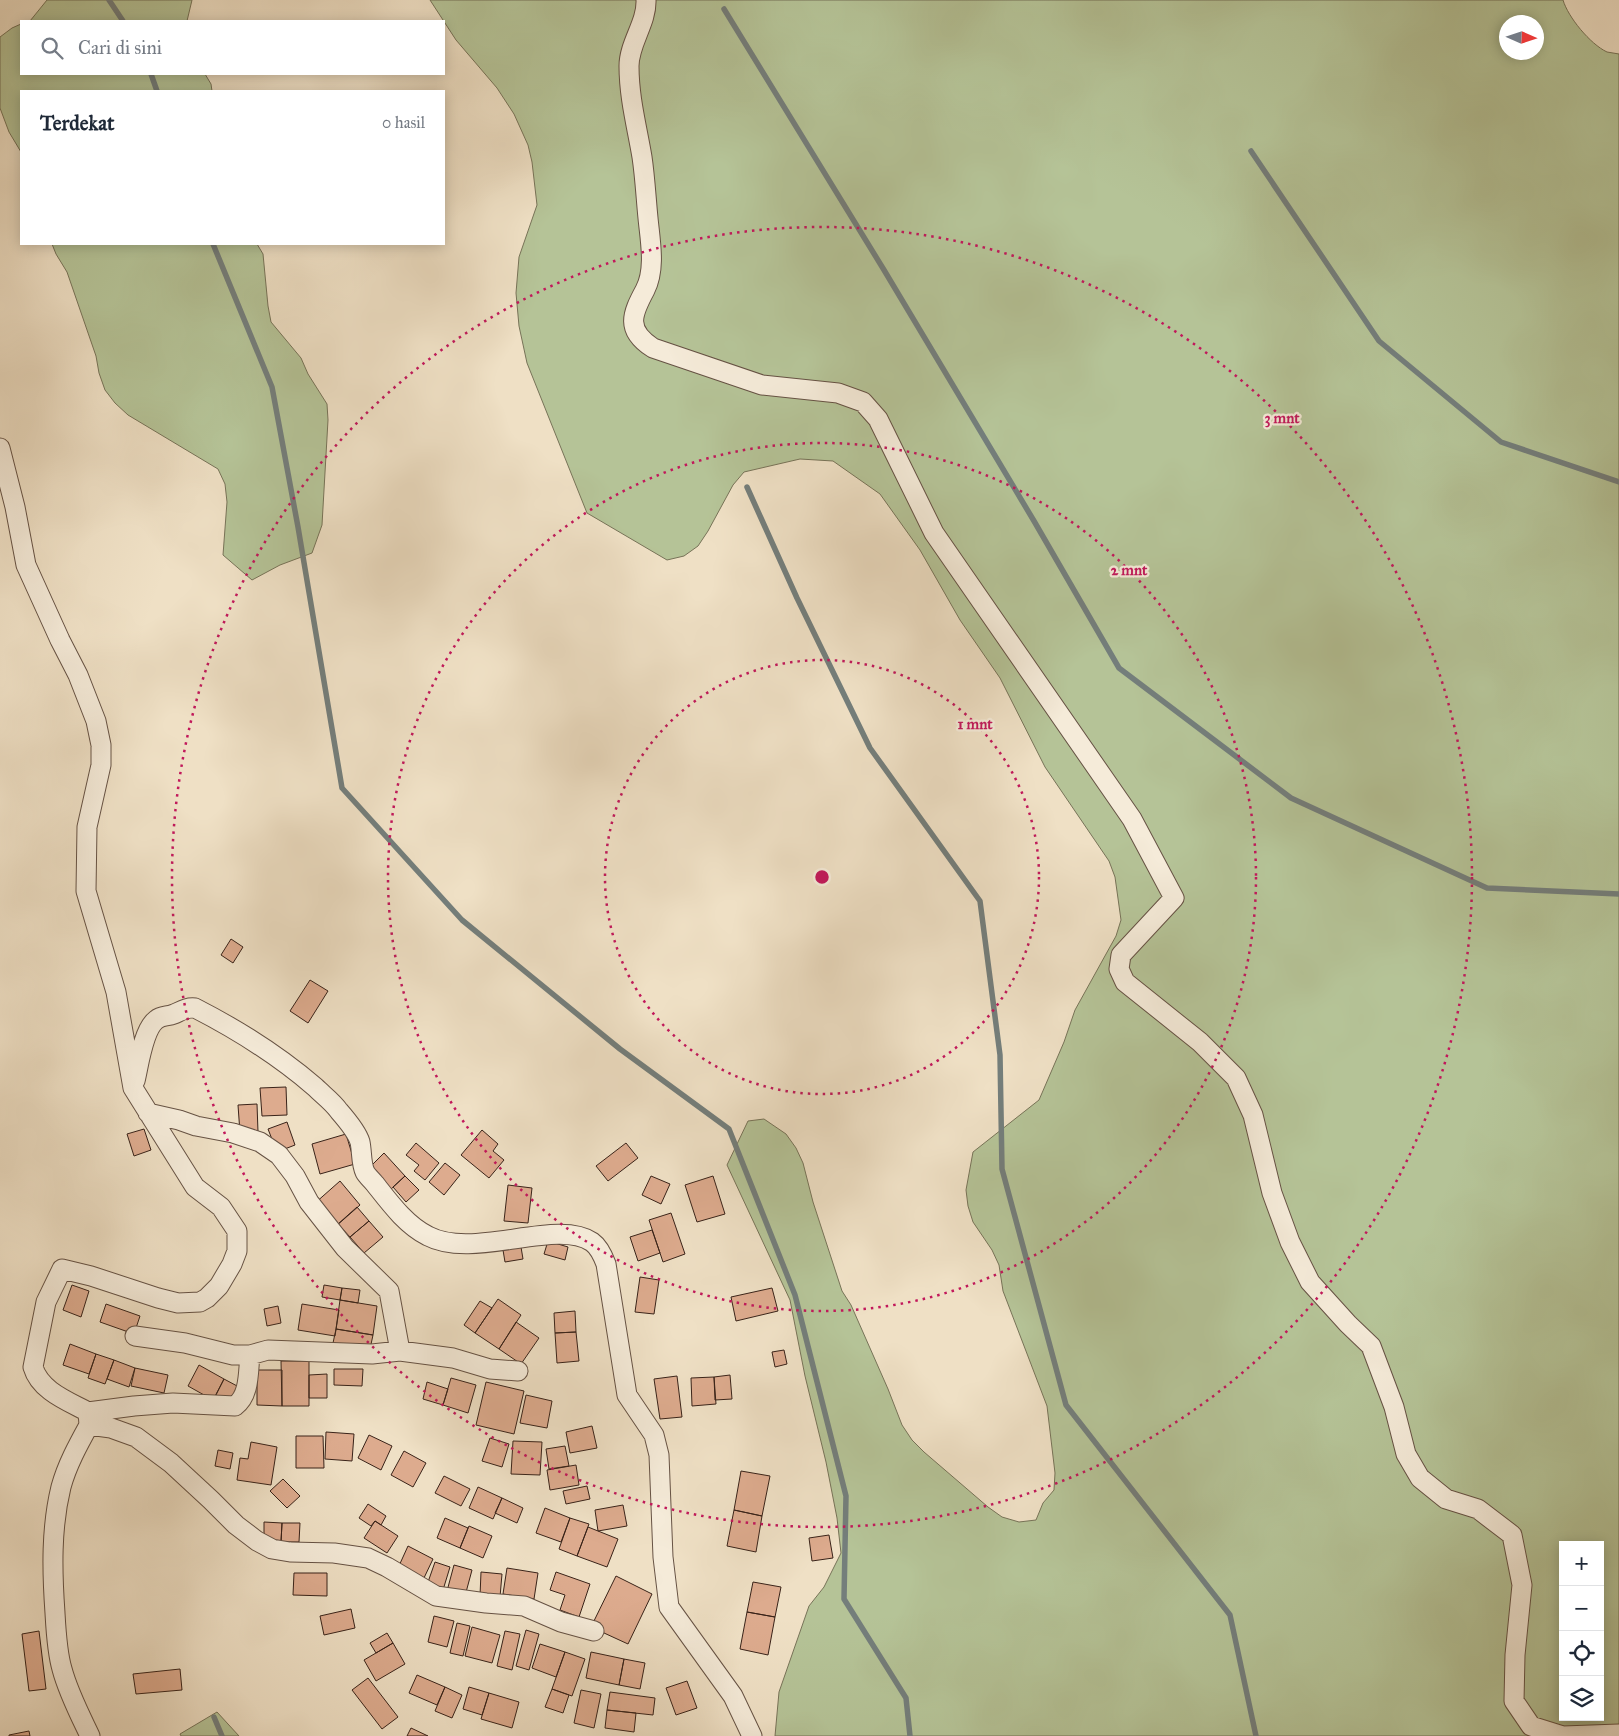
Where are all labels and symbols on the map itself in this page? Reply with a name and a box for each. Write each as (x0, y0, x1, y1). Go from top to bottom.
north arrow (1499, 15, 1544, 60)
text: 3 mnt (1264, 409, 1300, 428)
text: 2 mnt (1111, 561, 1148, 579)
text: 1 mnt (957, 715, 993, 733)
centre of rings (813, 868, 831, 886)

